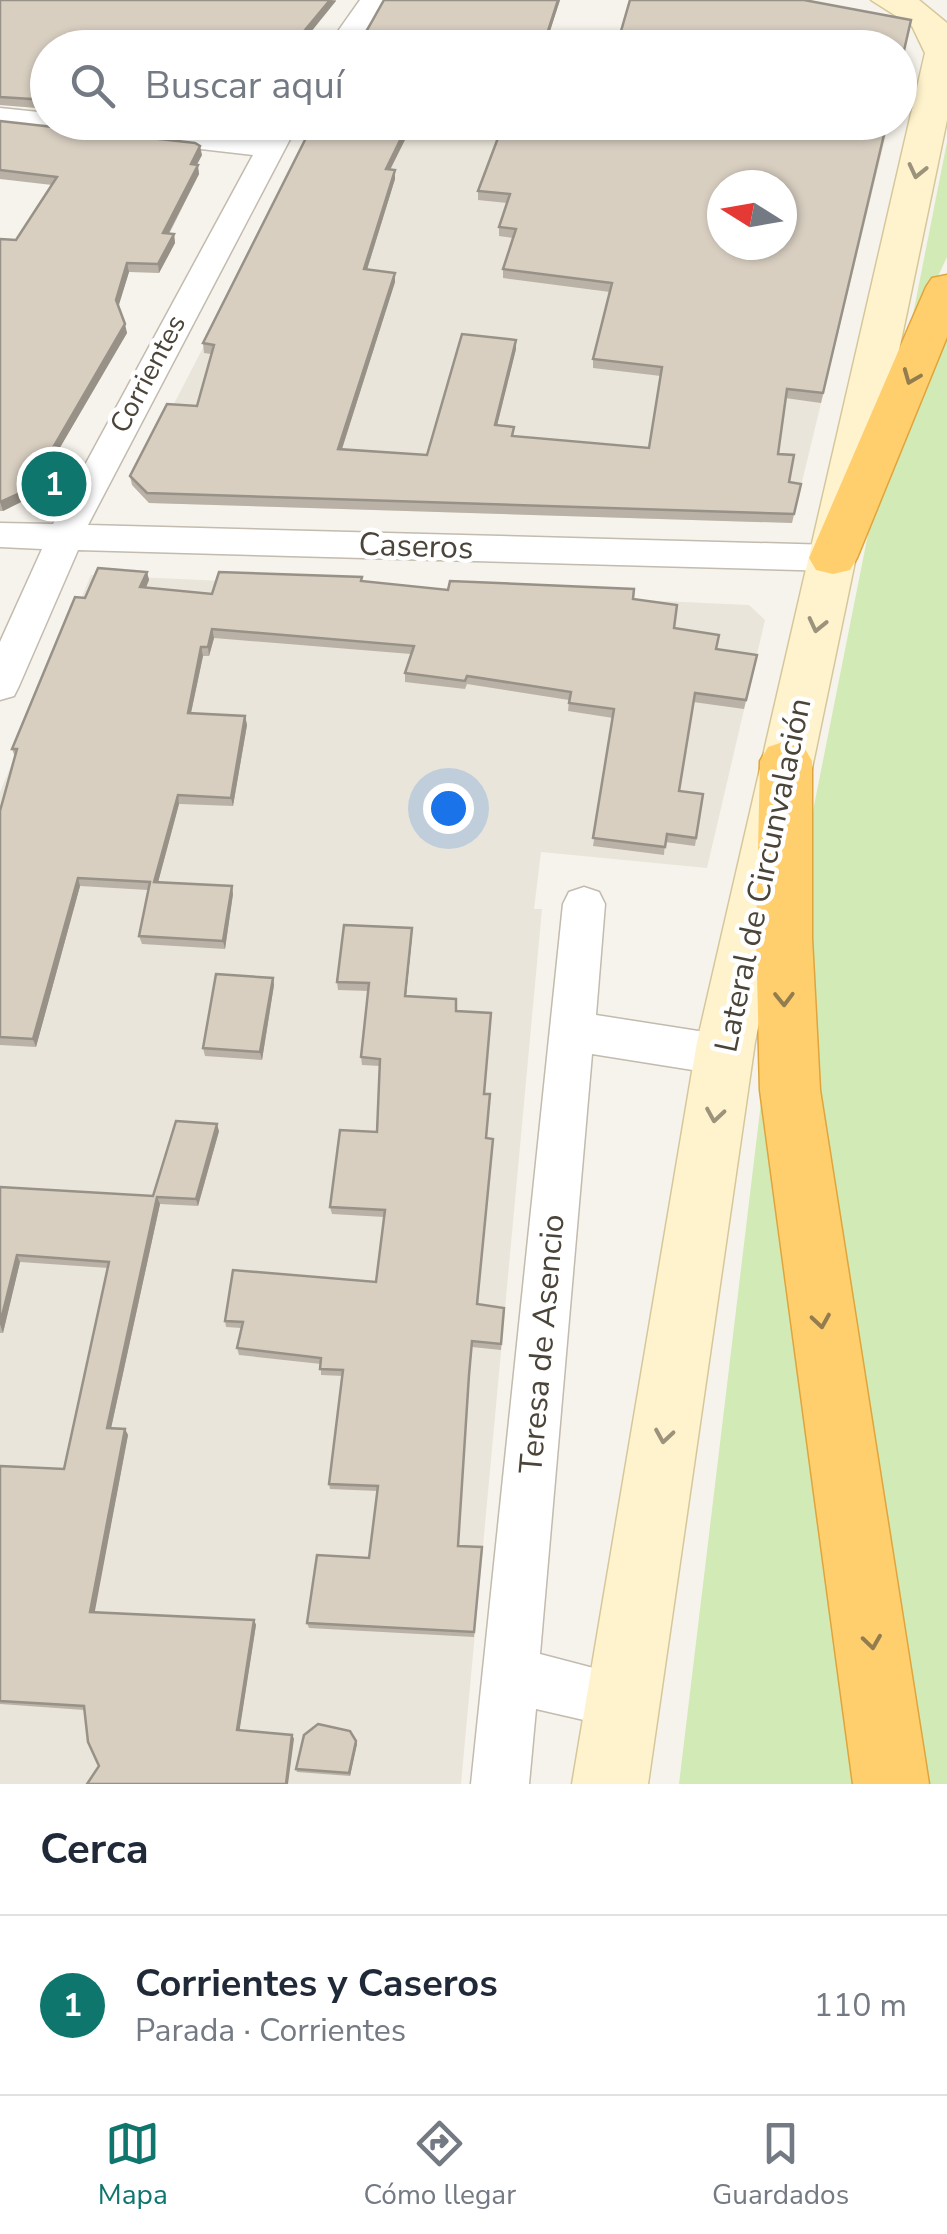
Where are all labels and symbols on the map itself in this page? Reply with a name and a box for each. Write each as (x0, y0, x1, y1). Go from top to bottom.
one-way arrow (908, 162, 929, 179)
north arrow (707, 170, 797, 260)
street label: Corrientes (101, 308, 195, 440)
one-way arrow (902, 367, 922, 385)
pin: 1 (22, 446, 86, 522)
street label: Caseros (358, 523, 474, 569)
one-way arrow (808, 616, 829, 633)
street label: Lateral de Circunvalación (704, 694, 822, 1056)
your location (423, 783, 474, 834)
one-way arrow (774, 991, 795, 1007)
one-way arrow (705, 1106, 726, 1123)
street label: Teresa de Asencio (509, 1212, 575, 1476)
one-way arrow (810, 1313, 831, 1330)
one-way arrow (655, 1427, 676, 1444)
one-way arrow (860, 1634, 881, 1651)

